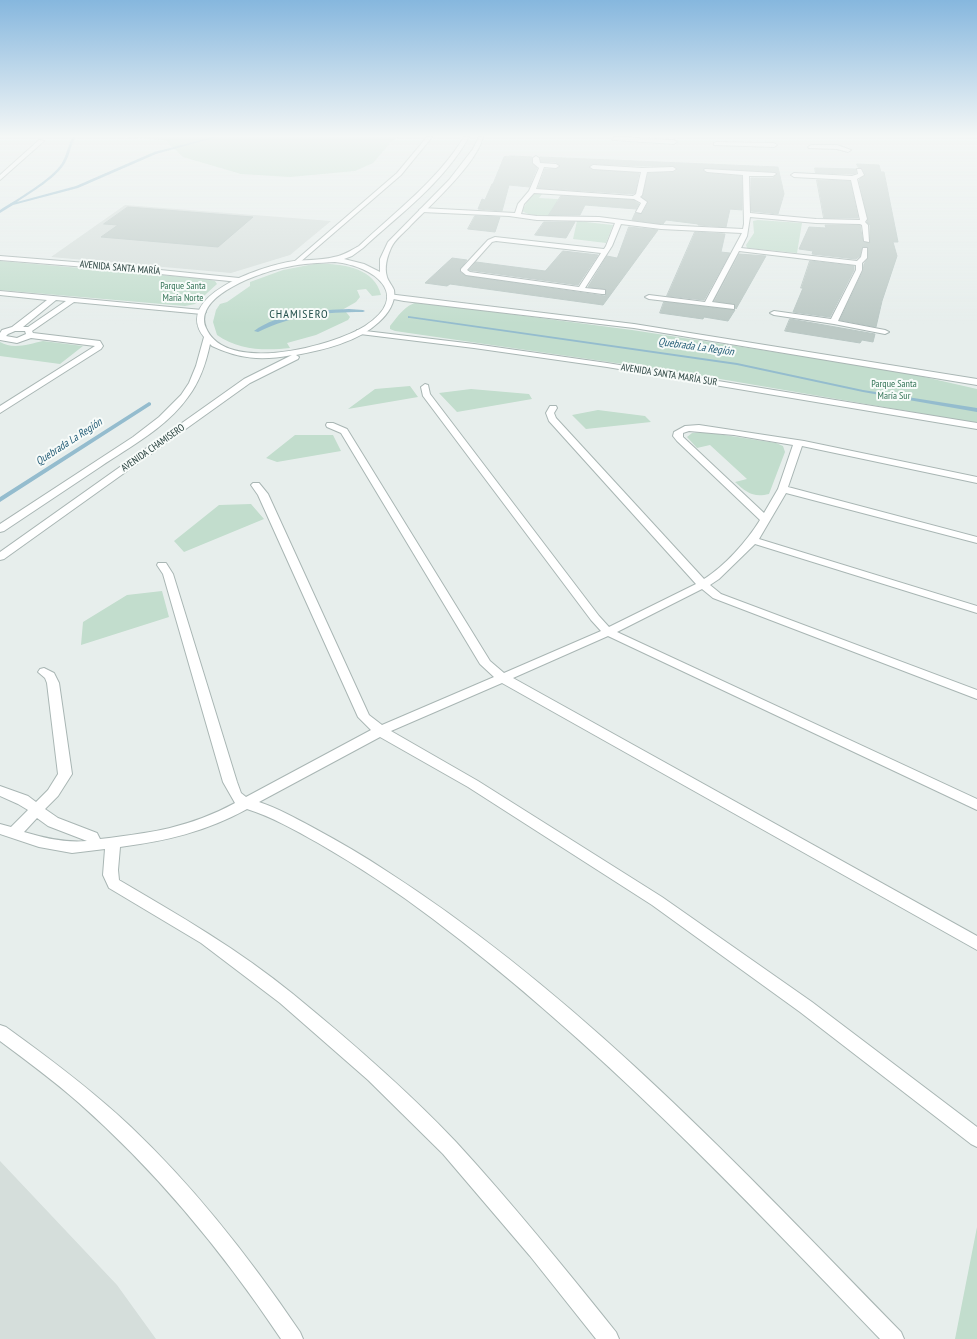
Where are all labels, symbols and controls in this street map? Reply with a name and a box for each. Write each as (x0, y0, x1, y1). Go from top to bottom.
street label: AVENIDA SANTA MARÍA (79, 258, 161, 278)
park label: Parque Santa María Norte (160, 280, 206, 304)
district label: CHAMISERO (269, 308, 329, 322)
water label: Quebrada La Región (657, 335, 735, 359)
street label: AVENIDA SANTA MARÍA SUR (620, 361, 718, 389)
park label: Parque Santa María Sur (871, 378, 917, 402)
water label: Quebrada La Región (33, 416, 105, 468)
street label: AVENIDA CHAMISERO (119, 422, 187, 474)

